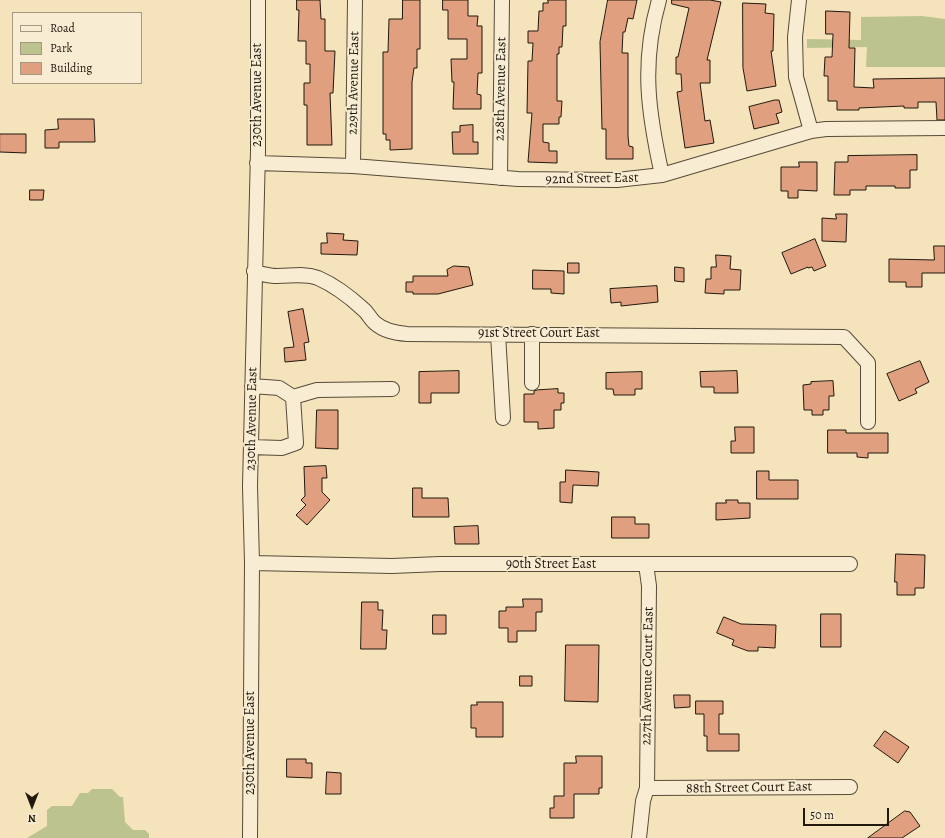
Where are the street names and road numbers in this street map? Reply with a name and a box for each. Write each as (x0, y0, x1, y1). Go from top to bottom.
street label: 229th Avenue East (345, 31, 363, 135)
street label: 228th Avenue East (492, 37, 510, 141)
street label: 230th Avenue East (250, 43, 266, 147)
street label: 92nd Street East (545, 170, 639, 188)
street label: 91st Street Court East (478, 326, 600, 342)
street label: 230th Avenue East (243, 367, 261, 471)
street label: 90th Street East (506, 557, 596, 573)
street label: 227th Avenue Court East (638, 606, 658, 746)
street label: 230th Avenue East (243, 691, 259, 795)
street label: 88th Street Court East (686, 779, 812, 797)

